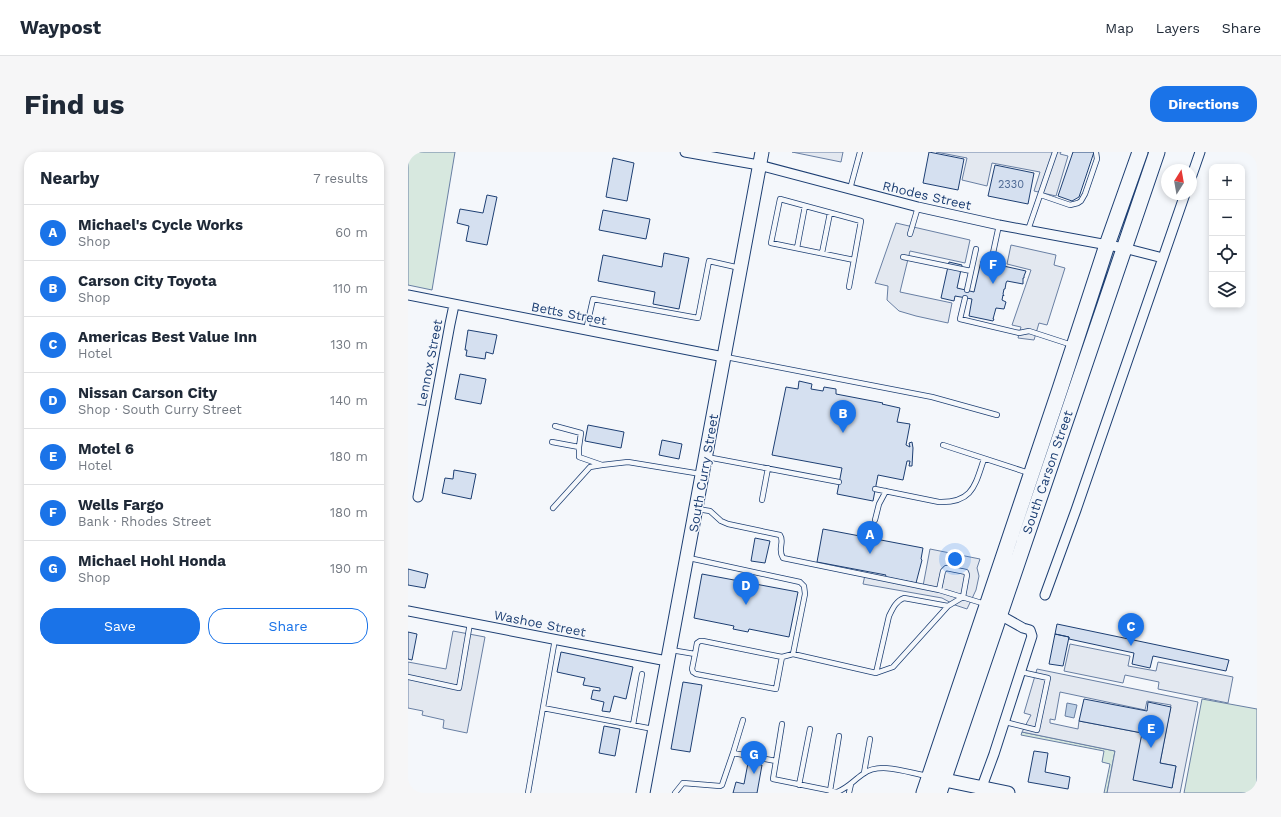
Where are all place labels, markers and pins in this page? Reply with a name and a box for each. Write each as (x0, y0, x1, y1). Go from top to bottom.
pin: F (980, 251, 1006, 284)
pin: B (830, 400, 856, 433)
pin: A (857, 521, 883, 554)
pin: D (733, 572, 759, 605)
pin: C (1118, 613, 1144, 646)
pin: E (1138, 715, 1164, 748)
pin: G (741, 741, 767, 774)

